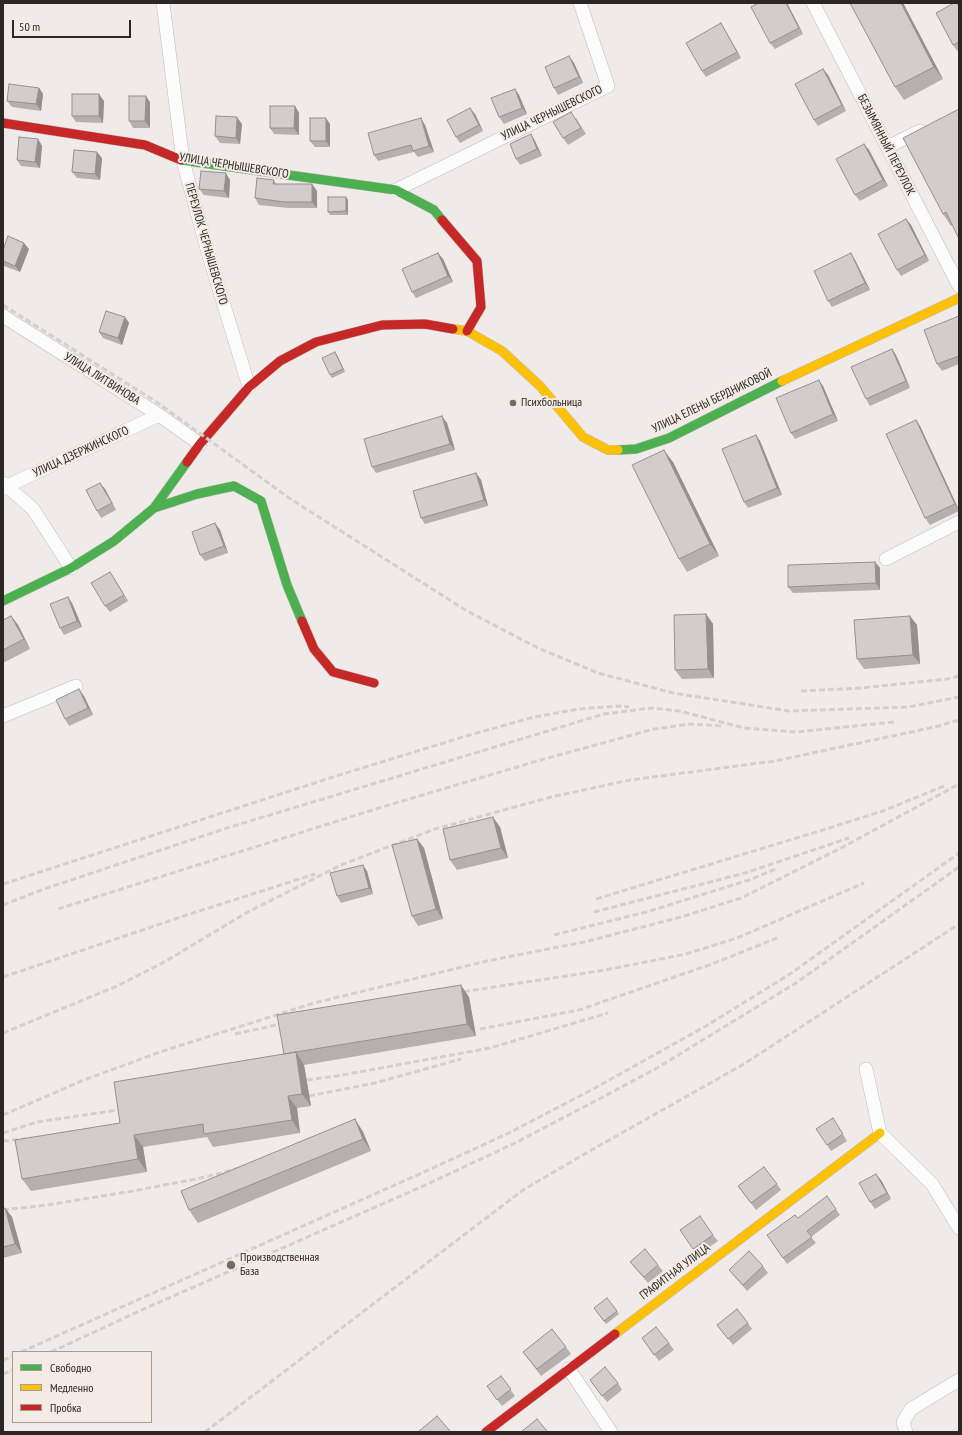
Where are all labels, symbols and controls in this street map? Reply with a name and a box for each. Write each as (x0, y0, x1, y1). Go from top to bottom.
scale bar (14, 12, 133, 38)
text: 50 m (19, 19, 40, 34)
street label: УЛИЦА ЧЕРНЫШЕВСКОГО (499, 82, 605, 144)
street label: БЕЗЫМЯННЫЙ ПЕРЕУЛОК (854, 92, 918, 198)
street label: УЛИЦА ЧЕРНЫШЕВСКОГО (178, 150, 290, 182)
street label: ПЕРЕУЛОК ЧЕРНЫШЕВСКОГО (182, 181, 230, 307)
street label: УЛИЦА ЛИТВИНОВА (61, 350, 143, 408)
street label: УЛИЦА ЕЛЕНЫ БЕРДНИКОВОЙ (650, 366, 774, 436)
place label: Психбольница (521, 396, 582, 410)
marker: Психбольница (508, 398, 518, 408)
street label: УЛИЦА ДЗЕРЖИНСКОГО (31, 423, 131, 481)
street label: ГРАФИТНАЯ УЛИЦА (637, 1241, 713, 1303)
place label: Производственная База (240, 1251, 319, 1279)
marker: Производственная База (225, 1259, 237, 1271)
legend (12, 1351, 152, 1423)
text: Свободно (50, 1360, 92, 1375)
text: Медленно (50, 1380, 93, 1395)
text: Пробка (50, 1400, 81, 1415)

